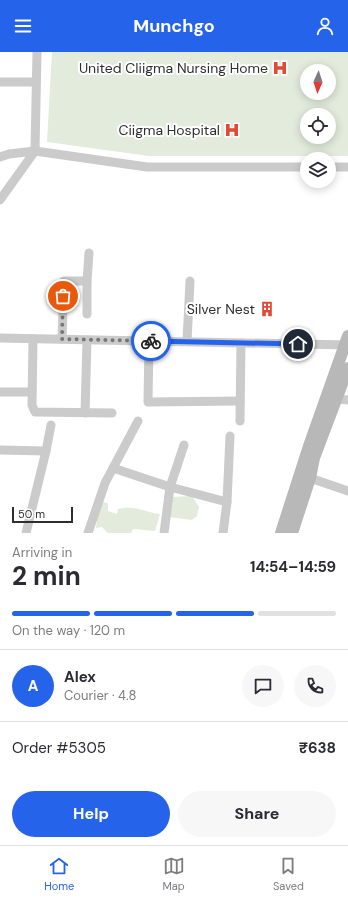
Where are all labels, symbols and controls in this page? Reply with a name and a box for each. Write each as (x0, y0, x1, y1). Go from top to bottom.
text: Munchgo (133, 14, 215, 38)
icon: menu (12, 15, 34, 37)
icon: person (314, 15, 336, 37)
place label: United CIiigma Nursing Home (79, 59, 268, 77)
hospital icon: United CIiigma Nursing Home (271, 59, 289, 77)
north arrow (300, 64, 336, 100)
map controls (300, 64, 336, 188)
button: locate (300, 108, 336, 144)
place label: Ciigma Hospital (118, 121, 220, 139)
hospital icon: Ciigma Hospital (223, 121, 241, 139)
button: layers (300, 152, 336, 188)
pin (46, 279, 80, 313)
icon: bag (52, 285, 74, 307)
place label: Silver Nest (187, 300, 255, 318)
building icon: Silver Nest (258, 300, 276, 318)
courier (131, 321, 171, 361)
pin (281, 327, 315, 361)
icon: bike (140, 330, 162, 352)
icon: home (287, 333, 309, 355)
scale bar (12, 505, 73, 524)
text: 50 m (18, 507, 45, 521)
text: Arriving in (12, 544, 72, 561)
text: 14:54–14:59 (250, 557, 336, 577)
text: 2 min (12, 559, 81, 593)
text: On the way · 120 m (12, 622, 125, 639)
button: chat (242, 665, 284, 707)
button: phone (294, 665, 336, 707)
text: Alex (64, 667, 96, 687)
text: A (28, 676, 38, 696)
text: Courier · 4.8 (64, 687, 136, 704)
text: Order #5305 (12, 738, 106, 758)
text: ₹638 (299, 738, 336, 758)
button: Help (12, 791, 170, 837)
button: Share (178, 791, 336, 837)
tab: Home (44, 855, 74, 893)
tab: Map (163, 855, 185, 893)
tab: Saved (273, 855, 304, 893)

